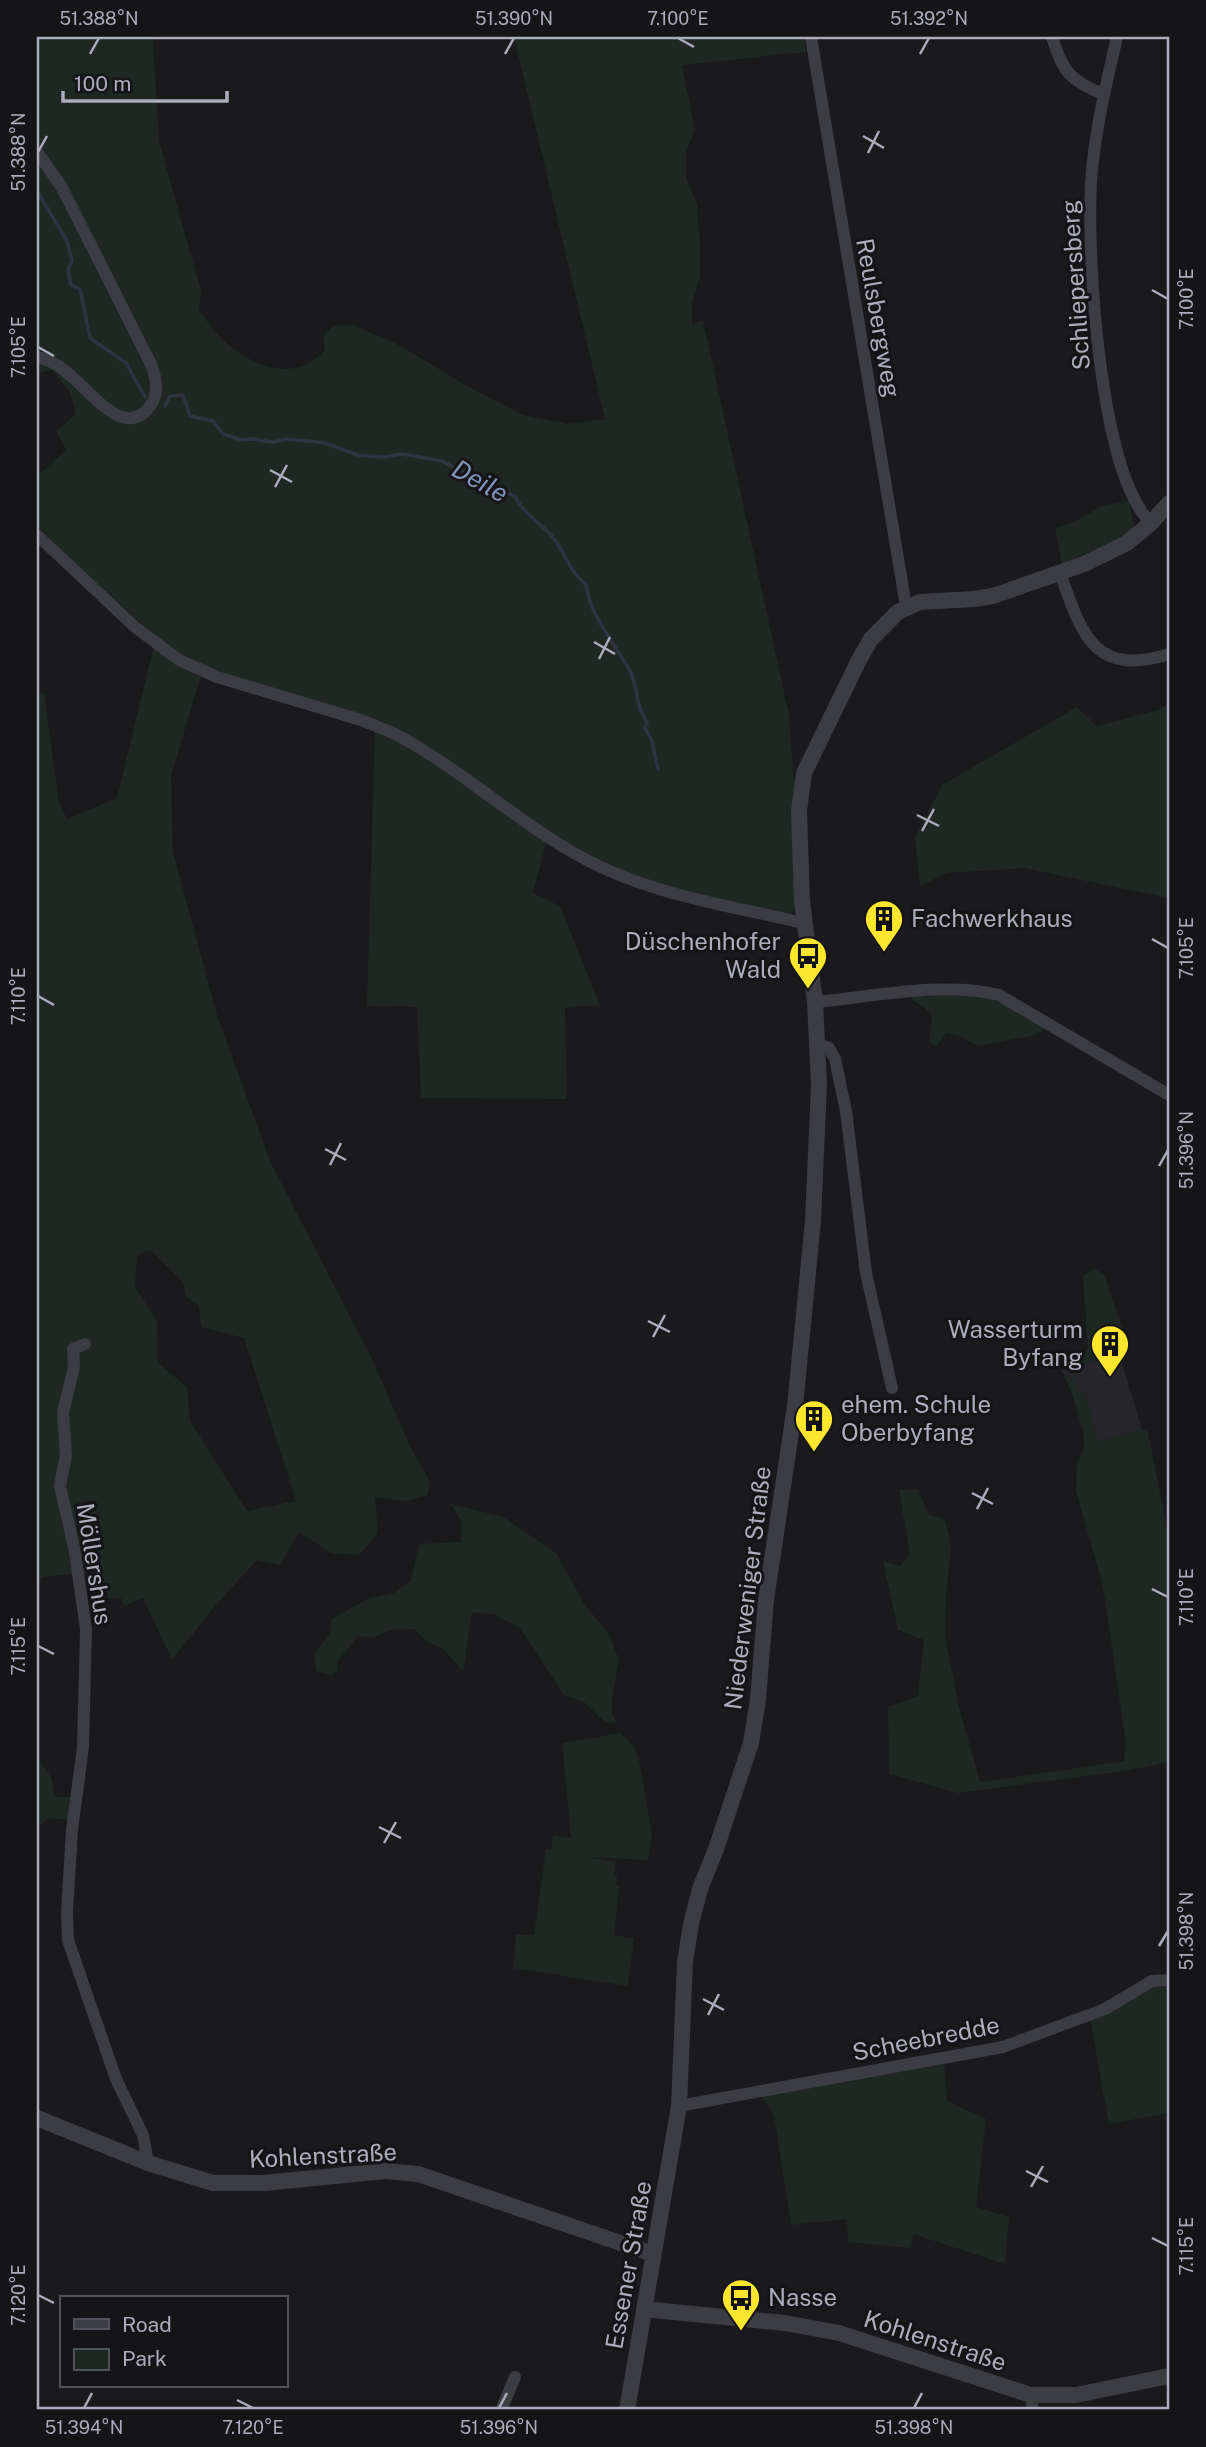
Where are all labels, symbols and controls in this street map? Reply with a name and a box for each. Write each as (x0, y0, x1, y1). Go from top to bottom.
text: 51.388°N (59, 8, 139, 29)
text: 51.390°N (475, 8, 553, 29)
text: 7.100°E (647, 8, 709, 29)
text: 51.392°N (890, 8, 968, 29)
scale bar (63, 60, 228, 104)
text: 100 m (74, 71, 131, 96)
text: 51.388°N (8, 112, 29, 192)
street label: Schliepersberg (1055, 199, 1095, 371)
street label: Reulsbergweg (851, 236, 907, 400)
text: 7.100°E (1176, 268, 1197, 330)
text: 7.105°E (8, 316, 29, 378)
water label: Deile (447, 453, 514, 509)
building icon: Fachwerkhaus (863, 898, 905, 953)
place label: Fachwerkhaus (911, 904, 1073, 932)
text: 7.105°E (1176, 917, 1197, 979)
place label: Düschenhofer Wald (625, 927, 781, 983)
bus stop icon: Düschenhofer Wald (787, 935, 829, 990)
text: 7.110°E (8, 967, 29, 1025)
text: 51.396°N (1176, 1111, 1197, 1189)
place label: Wasserturm Byfang (948, 1315, 1083, 1371)
building icon: Wasserturm Byfang (1089, 1323, 1131, 1378)
place label: ehem. Schule Oberbyfang (841, 1390, 991, 1446)
building icon: ehem. Schule Oberbyfang (793, 1398, 835, 1453)
street label: Niederweniger Straße (718, 1464, 776, 1711)
street label: Möllershus (72, 1501, 118, 1627)
text: 7.110°E (1176, 1568, 1197, 1626)
text: 7.115°E (8, 1617, 29, 1675)
text: 51.398°N (1176, 1892, 1197, 1970)
street label: Scheebredde (850, 2010, 1002, 2066)
street label: Kohlenstraße (248, 2137, 398, 2173)
street label: Essener Straße (599, 2179, 657, 2351)
text: 7.115°E (1176, 2217, 1197, 2275)
text: 7.120°E (8, 2264, 29, 2326)
bus stop icon: Nasse (720, 2277, 762, 2332)
place label: Nasse (768, 2283, 837, 2311)
legend (60, 2296, 287, 2388)
street label: Kohlenstraße (860, 2304, 1010, 2376)
text: Road (122, 2312, 172, 2337)
text: Park (122, 2346, 167, 2371)
text: 51.394°N (45, 2417, 123, 2438)
text: 7.120°E (222, 2417, 284, 2438)
text: 51.396°N (460, 2417, 538, 2438)
text: 51.398°N (875, 2417, 953, 2438)

